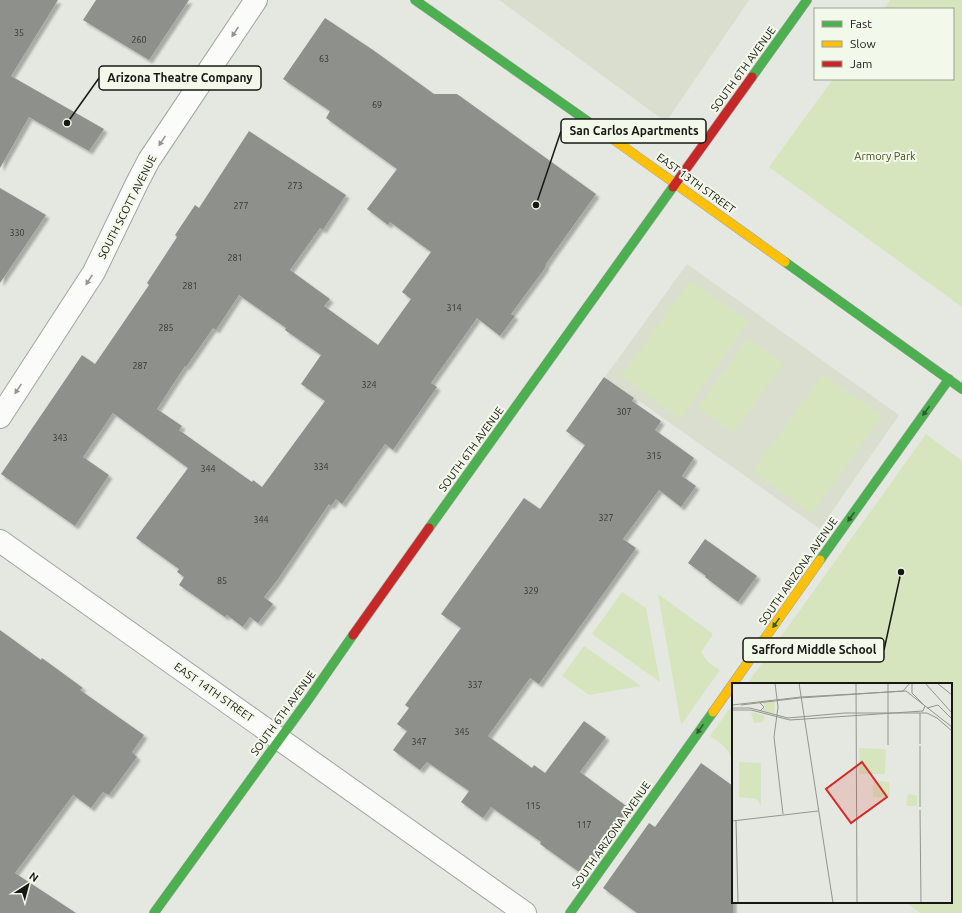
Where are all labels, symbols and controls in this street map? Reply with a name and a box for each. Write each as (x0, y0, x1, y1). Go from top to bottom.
legend (814, 8, 954, 80)
text: Fast (850, 17, 872, 30)
street label: SOUTH 6TH AVENUE (708, 24, 778, 114)
one-way arrow (231, 27, 238, 38)
house number: 35 (14, 28, 24, 38)
house number: 260 (131, 35, 147, 45)
text: Slow (850, 37, 876, 50)
house number: 63 (319, 54, 329, 64)
text: Jam (850, 57, 872, 70)
callout: Arizona Theatre Company (99, 66, 261, 90)
text: Arizona Theatre Company (107, 71, 253, 84)
house number: 69 (372, 100, 382, 110)
callout: San Carlos Apartments (561, 119, 706, 143)
text: San Carlos Apartments (569, 124, 699, 137)
one-way arrow (158, 135, 166, 146)
park label: Armory Park (854, 150, 916, 162)
street label: EAST 13TH STREET (654, 151, 738, 215)
street label: SOUTH SCOTT AVENUE (96, 153, 158, 261)
house number: 273 (287, 181, 303, 191)
house number: 277 (233, 201, 249, 211)
house number: 330 (9, 228, 25, 238)
house number: 281 (227, 253, 243, 263)
one-way arrow (85, 275, 93, 285)
house number: 281 (182, 281, 198, 291)
house number: 314 (446, 303, 462, 313)
house number: 285 (158, 323, 174, 333)
house number: 287 (132, 361, 148, 371)
house number: 324 (361, 380, 377, 390)
one-way arrow (14, 384, 22, 394)
street label: SOUTH 6TH AVENUE (436, 404, 506, 494)
one-way arrow (922, 406, 930, 416)
house number: 307 (616, 407, 632, 417)
house number: 343 (52, 433, 68, 443)
house number: 315 (646, 451, 662, 461)
house number: 334 (313, 462, 329, 472)
house number: 344 (200, 464, 216, 474)
one-way arrow (847, 512, 855, 522)
house number: 327 (598, 513, 614, 523)
house number: 344 (253, 515, 269, 525)
street label: SOUTH ARIZONA AVENUE (756, 515, 840, 627)
house number: 85 (217, 576, 227, 586)
house number: 329 (523, 586, 539, 596)
one-way arrow (772, 618, 780, 628)
callout: Safford Middle School (743, 638, 884, 662)
text: Safford Middle School (752, 643, 877, 656)
street label: EAST 14TH STREET (172, 660, 256, 724)
street label: SOUTH 6TH AVENUE (248, 668, 318, 758)
house number: 337 (467, 680, 483, 690)
inset map (732, 683, 952, 903)
one-way arrow (696, 724, 705, 735)
house number: 345 (454, 727, 470, 737)
house number: 347 (411, 737, 427, 747)
street label: SOUTH ARIZONA AVENUE (569, 779, 653, 891)
house number: 115 (525, 801, 541, 811)
house number: 117 (576, 820, 592, 830)
north arrow (8, 865, 48, 905)
text: N (27, 870, 41, 884)

